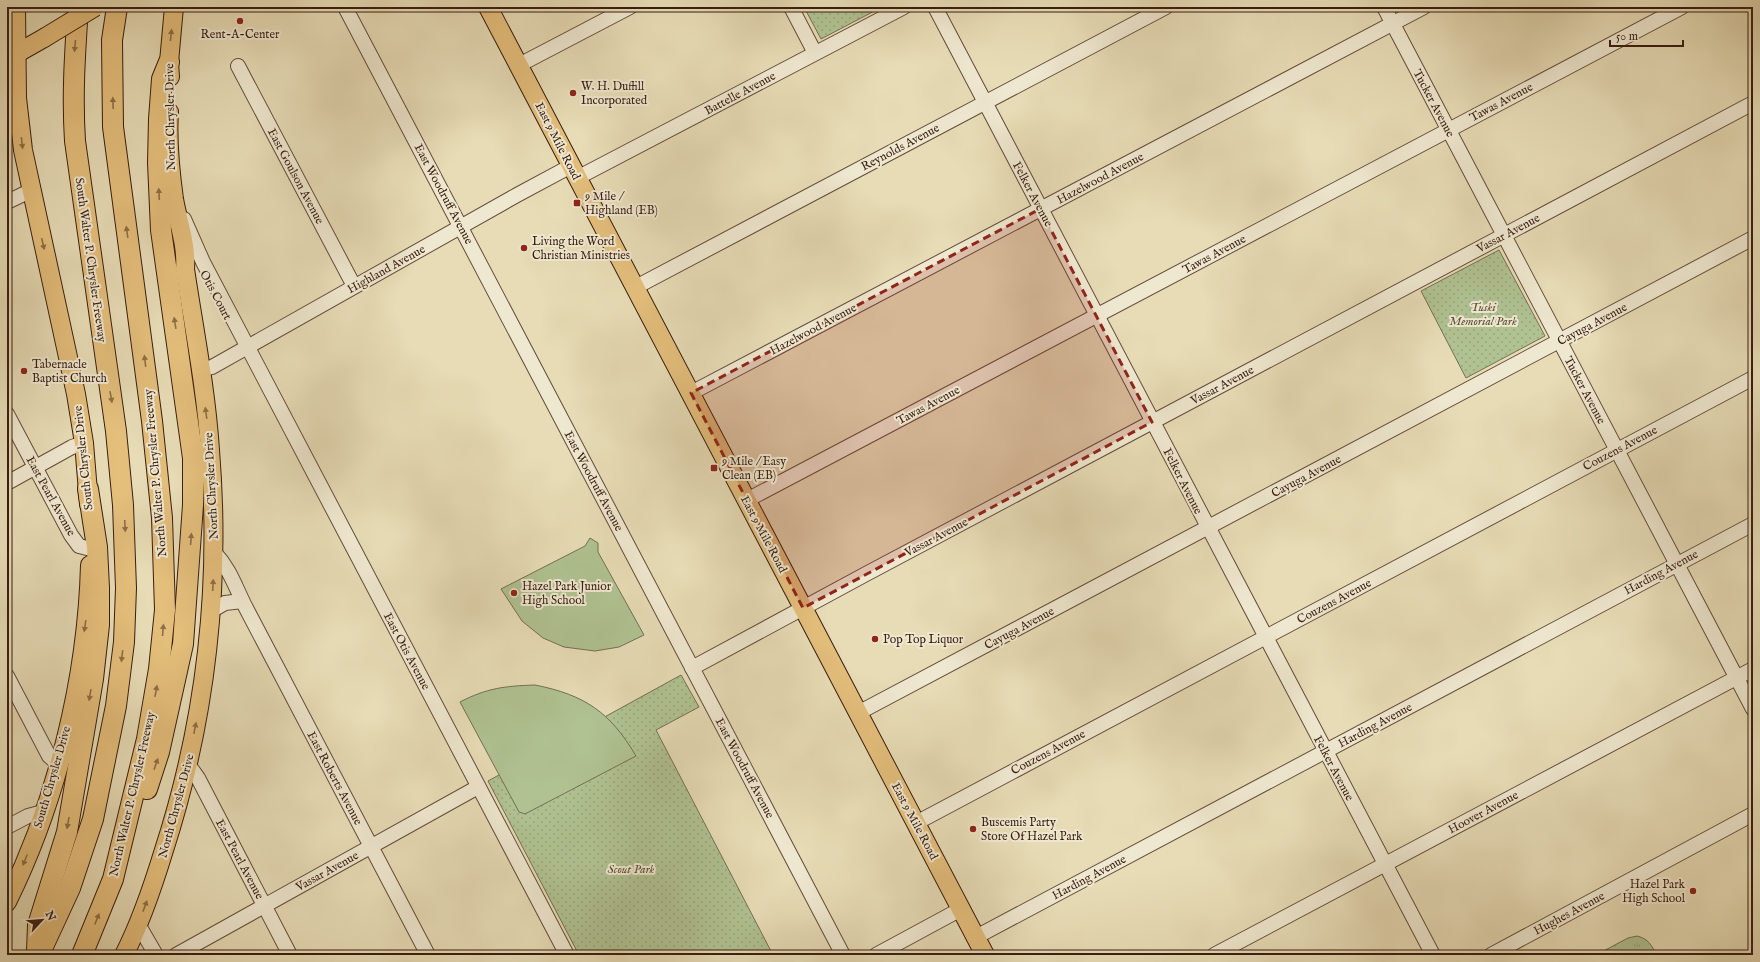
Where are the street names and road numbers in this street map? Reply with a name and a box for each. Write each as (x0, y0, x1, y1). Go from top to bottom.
street label: North Chrysler Drive (162, 63, 179, 171)
street label: Tucker Avenue (1409, 67, 1458, 140)
street label: Battelle Avenue (702, 68, 779, 118)
street label: Tawas Avenue (1467, 79, 1536, 125)
street label: East 9 Mile Road (532, 100, 584, 183)
street label: Reynolds Avenue (859, 120, 942, 174)
street label: East Goulson Avenue (264, 126, 327, 227)
street label: East Woodruff Avenue (411, 141, 477, 247)
street label: Hazelwood Avenue (1054, 149, 1147, 208)
street label: Felker Avenue (1009, 159, 1056, 230)
street label: South Walter P. Chrysler Freeway (72, 177, 110, 344)
street label: Vassar Avenue (1473, 210, 1543, 257)
street label: Tawas Avenue (1180, 231, 1249, 277)
street label: Highland Avenue (345, 242, 428, 297)
street label: Otis Court (196, 268, 235, 323)
street label: Hazelwood Avenue (767, 300, 860, 359)
street label: Cayuga Avenue (1555, 300, 1630, 349)
street label: Tucker Avenue (1560, 354, 1609, 427)
street label: Vassar Avenue (1187, 362, 1257, 409)
street label: Tawas Avenue (894, 382, 963, 428)
street label: North Walter P. Chrysler Freeway (141, 388, 170, 558)
street label: South Chrysler Drive (70, 404, 96, 511)
street label: Couzens Avenue (1580, 422, 1660, 474)
street label: East Woodruff Avenue (561, 428, 627, 534)
street label: North Chrysler Drive (201, 432, 222, 540)
street label: Felker Avenue (1160, 446, 1206, 517)
street label: Cayuga Avenue (1269, 452, 1344, 501)
street label: East Pearl Avenue (22, 454, 79, 539)
street label: East 9 Mile Road (737, 493, 790, 576)
street label: Vassar Avenue (901, 514, 971, 561)
street label: Harding Avenue (1622, 546, 1701, 598)
street label: Couzens Avenue (1294, 575, 1374, 627)
street label: Cayuga Avenue (982, 604, 1057, 653)
street label: East Otis Avenue (380, 610, 433, 693)
street label: Harding Avenue (1336, 699, 1415, 751)
street label: North Walter P. Chrysler Freeway (106, 710, 159, 878)
street label: East Woodruff Avenue (712, 715, 778, 821)
street label: South Chrysler Drive (31, 724, 74, 830)
street label: Couzens Avenue (1008, 726, 1088, 778)
street label: East Roberts Avenue (304, 729, 366, 828)
street label: Felker Avenue (1310, 733, 1357, 804)
street label: North Chrysler Drive (155, 752, 198, 860)
street label: East 9 Mile Road (888, 780, 941, 863)
street label: Hoover Avenue (1446, 787, 1521, 837)
street label: East Pearl Avenue (212, 816, 267, 902)
street label: Vassar Avenue (292, 848, 362, 895)
street label: Harding Avenue (1050, 851, 1129, 903)
street label: Hughes Avenue (1531, 888, 1608, 938)

